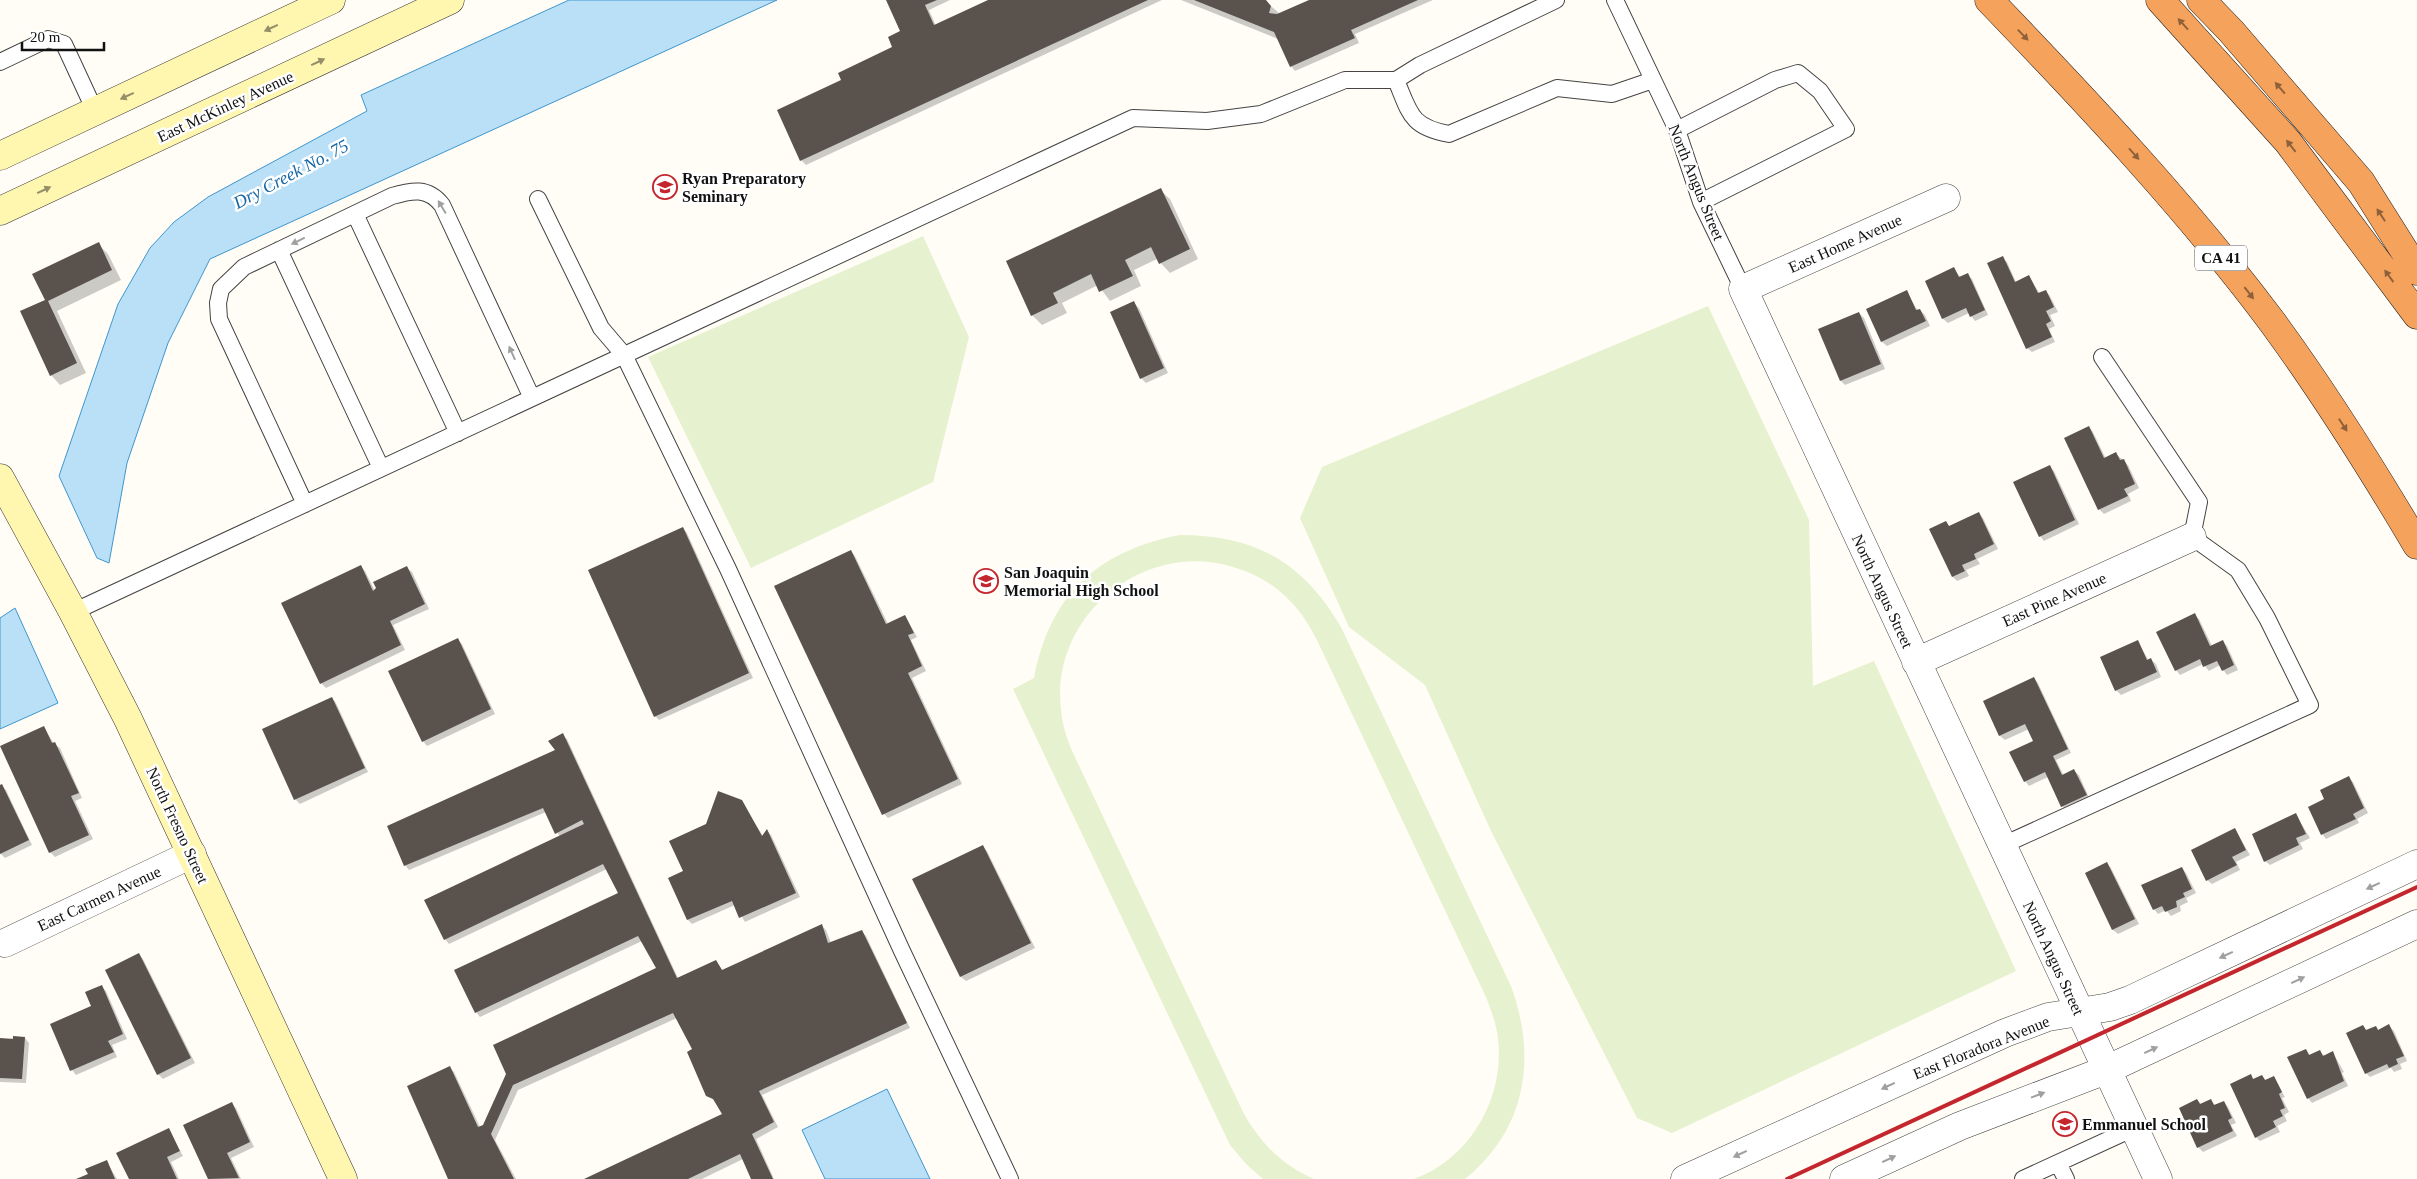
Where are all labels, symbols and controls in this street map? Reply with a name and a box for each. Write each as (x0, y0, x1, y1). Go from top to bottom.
one-way arrow (2177, 19, 2189, 31)
scale bar (22, 20, 105, 52)
one-way arrow (264, 25, 278, 33)
text: 20 m (30, 29, 61, 45)
one-way arrow (2017, 29, 2029, 41)
one-way arrow (311, 58, 325, 66)
street label: East McKinley Avenue (155, 67, 296, 146)
one-way arrow (2275, 82, 2286, 94)
one-way arrow (120, 92, 134, 100)
street label: North Angus Street (1665, 122, 1728, 244)
water label: Dry Creek No. 75 (229, 135, 352, 213)
one-way arrow (2285, 140, 2296, 153)
one-way arrow (2128, 148, 2140, 160)
place label: Ryan Preparatory Seminary (682, 170, 806, 206)
school or university icon: Ryan Preparatory Seminary (652, 174, 678, 200)
one-way arrow (37, 186, 51, 194)
one-way arrow (438, 200, 447, 213)
one-way arrow (2377, 208, 2386, 221)
street label: East Home Avenue (1786, 211, 1905, 276)
one-way arrow (291, 237, 305, 245)
road number: CA 41 (2195, 246, 2247, 270)
one-way arrow (2383, 270, 2394, 283)
one-way arrow (2243, 286, 2254, 299)
one-way arrow (508, 346, 516, 360)
one-way arrow (2338, 418, 2347, 432)
street label: North Angus Street (1848, 532, 1917, 652)
place label: San Joaquin Memorial High School (1004, 564, 1159, 600)
school or university icon: San Joaquin Memorial High School (973, 568, 999, 594)
street label: East Pine Avenue (2000, 569, 2109, 630)
street label: North Fresno Street (143, 764, 212, 886)
street label: East Carmen Avenue (35, 862, 163, 934)
one-way arrow (2366, 882, 2380, 890)
street label: North Angus Street (2019, 899, 2088, 1019)
one-way arrow (2219, 951, 2233, 959)
one-way arrow (2291, 976, 2305, 984)
street label: East Floradora Avenue (1911, 1012, 2052, 1083)
one-way arrow (2144, 1045, 2158, 1053)
one-way arrow (1880, 1082, 1895, 1090)
one-way arrow (2031, 1091, 2046, 1099)
school or university icon: Emmanuel School (2052, 1111, 2078, 1137)
place label: Emmanuel School (2082, 1116, 2207, 1133)
one-way arrow (1733, 1150, 1747, 1158)
one-way arrow (1881, 1154, 1896, 1163)

